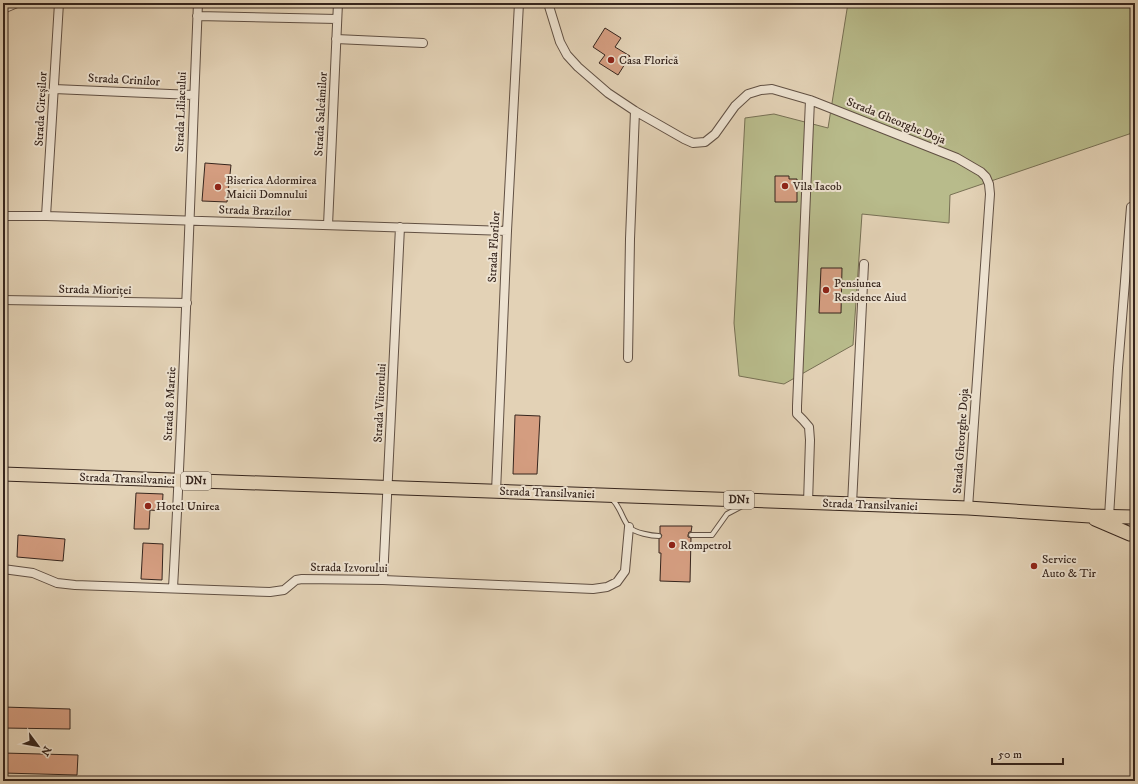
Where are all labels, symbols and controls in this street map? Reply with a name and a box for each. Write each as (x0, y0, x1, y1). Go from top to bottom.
place label: Casa Florică (619, 53, 679, 68)
marker: Casa Florică (606, 55, 616, 65)
street label: Strada Cireșilor (32, 71, 50, 147)
street label: Strada Crinilor (88, 71, 161, 89)
street label: Strada Salcâmilor (311, 71, 331, 157)
street label: Strada Liliacului (172, 72, 190, 152)
street label: Strada Gheorghe Doja (844, 94, 949, 148)
place label: Biserica Adormirea Maicii Domnului (226, 173, 317, 202)
place label: Vila Iacob (792, 179, 842, 194)
marker: Vila Iacob (780, 181, 790, 191)
marker: Biserica Adormirea Maicii Domnului (213, 182, 223, 192)
street label: Strada Brazilor (218, 202, 292, 220)
street label: Strada Florilor (485, 210, 503, 283)
place label: Pensiunea Residence Aiud (834, 276, 906, 305)
street label: Strada Mioriței (59, 282, 131, 298)
marker: Pensiunea Residence Aiud (821, 285, 831, 295)
street label: Strada Viitorului (370, 363, 390, 443)
street label: Strada 8 Martie (161, 366, 179, 442)
street label: Strada Gheorghe Doja (950, 387, 972, 494)
street label: Strada Transilvaniei (79, 470, 175, 488)
road number: DN1 (181, 472, 211, 490)
street label: Strada Transilvaniei (499, 484, 595, 502)
road number: DN1 (724, 491, 754, 509)
street label: Strada Transilvaniei (822, 496, 918, 514)
place label: Hotel Unirea (156, 499, 221, 514)
marker: Hotel Unirea (143, 501, 153, 511)
place label: Rompetrol (680, 538, 732, 553)
marker: Rompetrol (667, 540, 677, 550)
place label: Service Auto & Tir (1042, 552, 1097, 581)
street label: Strada Izvorului (310, 560, 388, 576)
marker: Service Auto & Tir (1029, 561, 1039, 571)
north arrow (18, 726, 58, 766)
scale bar (992, 740, 1063, 766)
text: N (37, 743, 54, 758)
text: 50 m (998, 747, 1022, 762)

